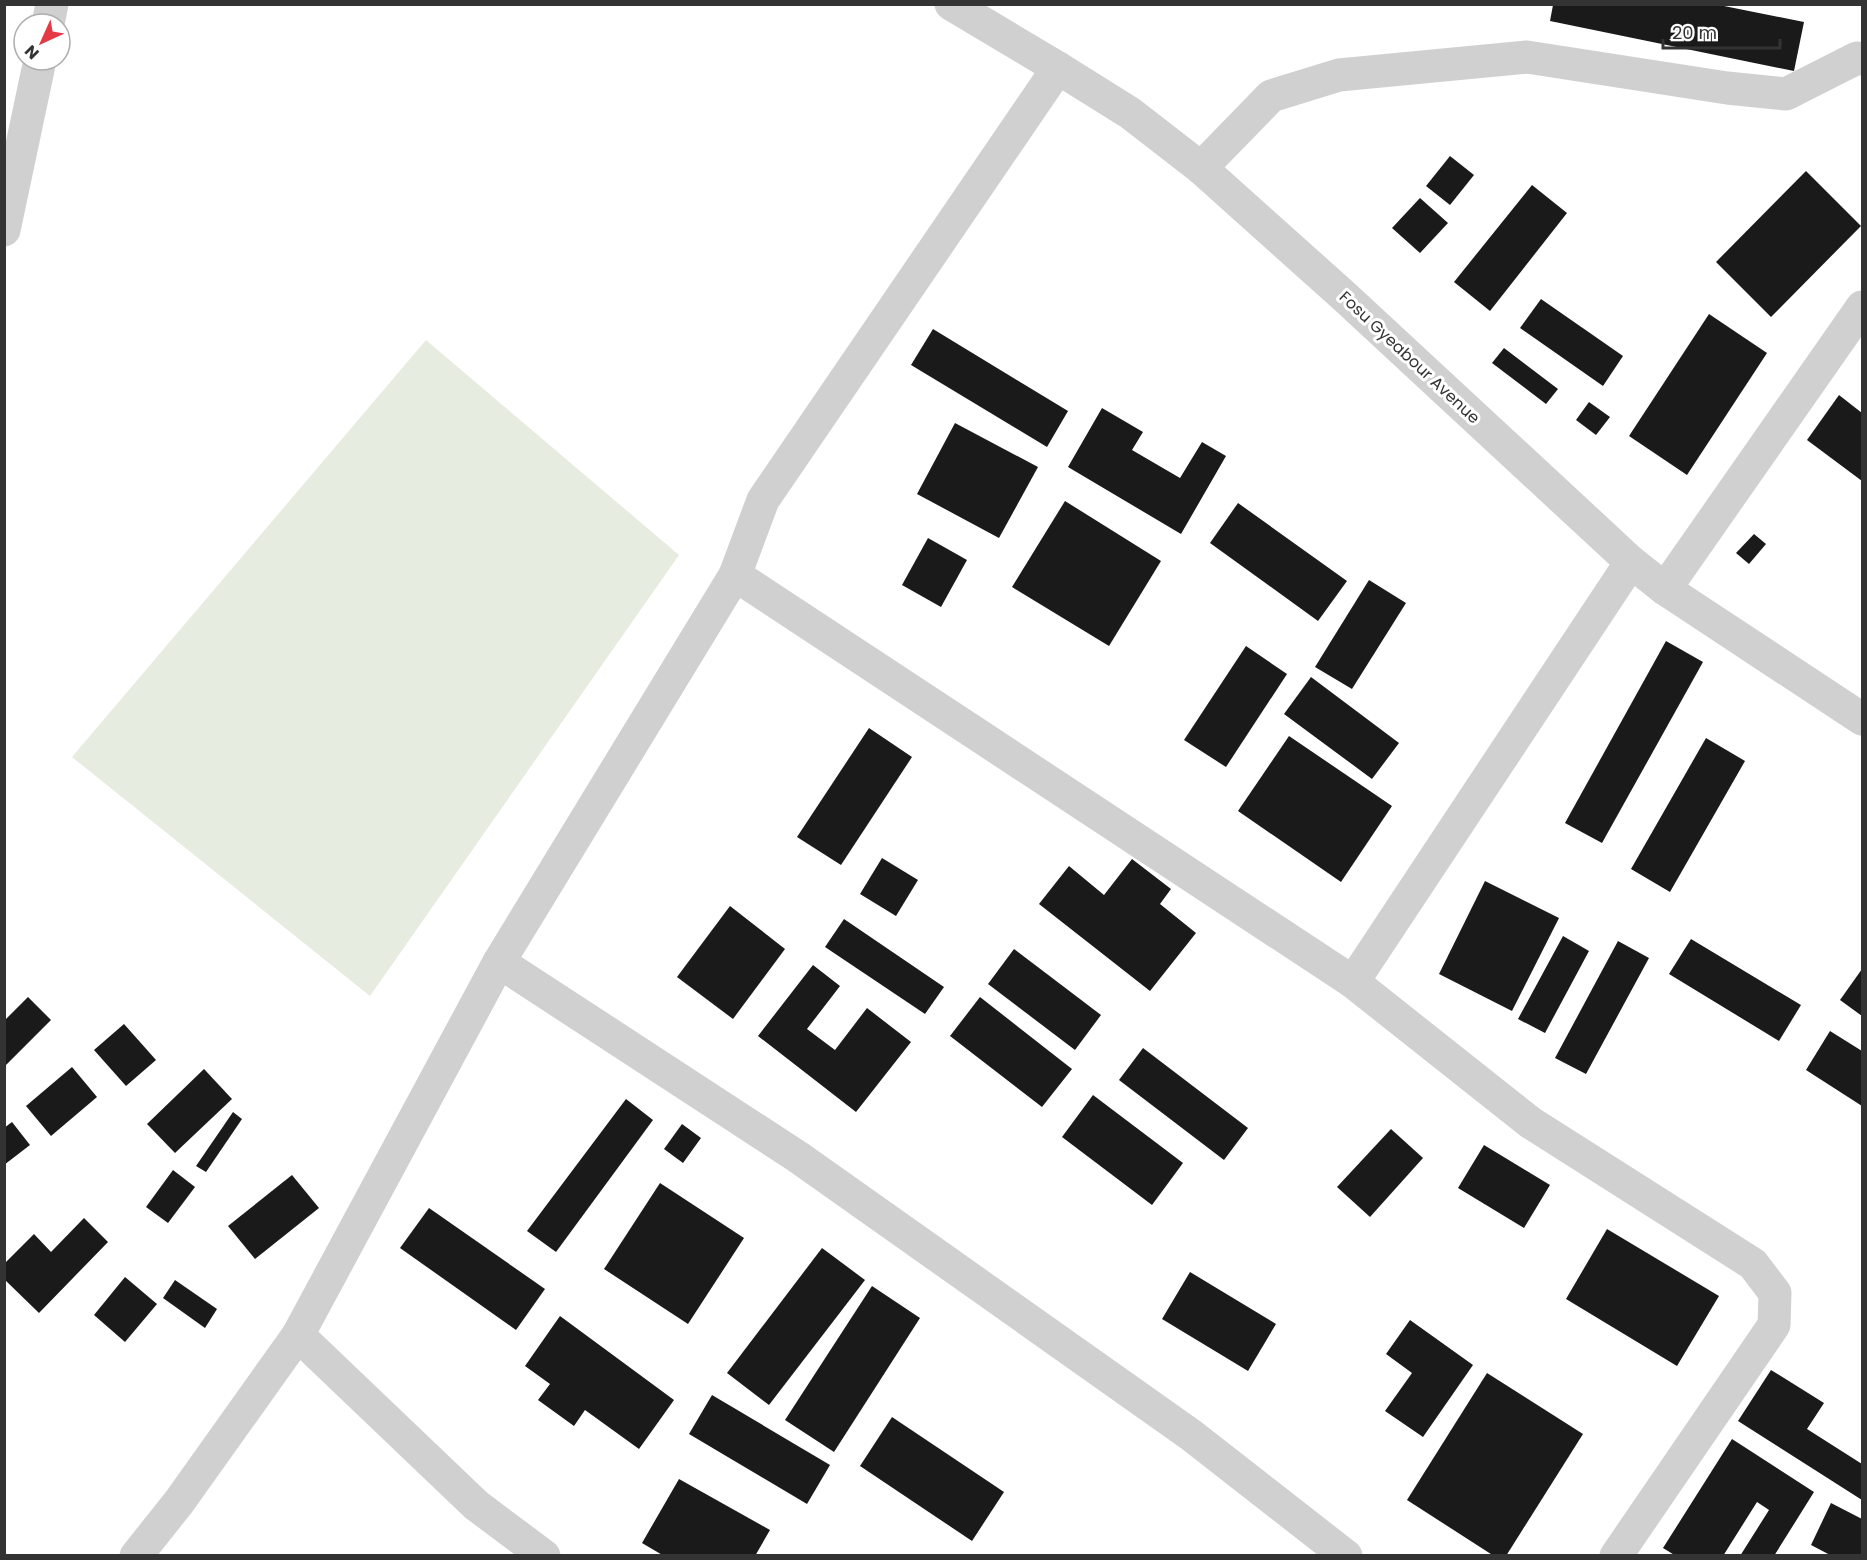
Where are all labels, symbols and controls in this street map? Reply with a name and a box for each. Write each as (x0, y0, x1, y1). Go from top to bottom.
north arrow (12, 12, 72, 72)
scale bar (1663, 12, 1780, 50)
text: 20 m (1672, 20, 1717, 45)
text: N (19, 40, 44, 65)
street label: Fosu Gyeabour Avenue (1334, 286, 1485, 429)

